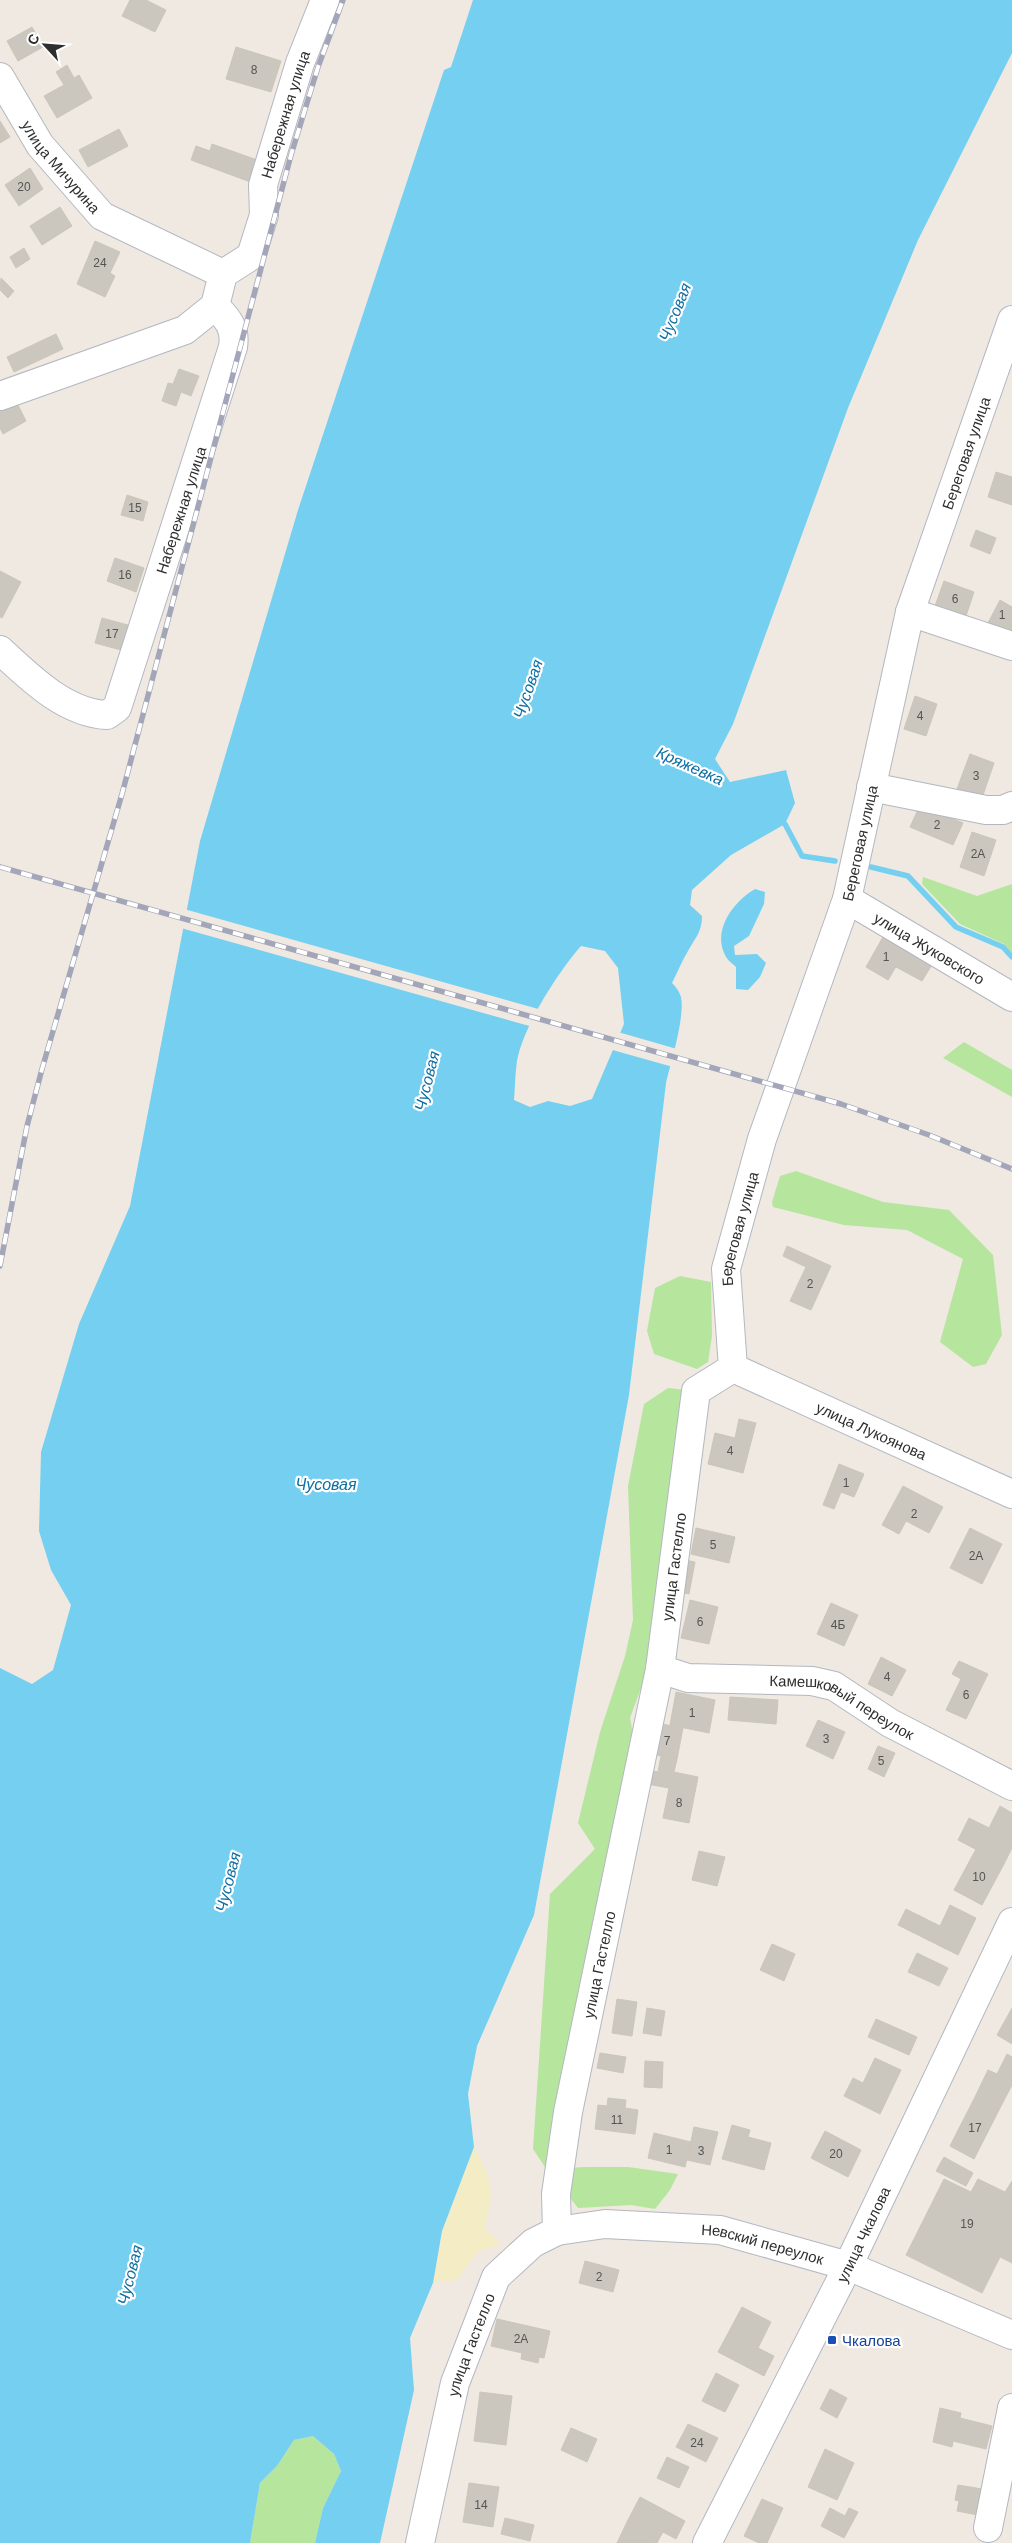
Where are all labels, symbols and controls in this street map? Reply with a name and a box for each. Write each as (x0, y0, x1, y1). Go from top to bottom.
north arrow (20, 20, 70, 70)
text: С (24, 31, 43, 47)
street label: Набережная улица (257, 47, 313, 180)
house number: 8 (251, 63, 258, 77)
street label: улица Мичурина (19, 117, 104, 217)
house number: 20 (17, 180, 31, 194)
house number: 24 (93, 256, 107, 270)
water label: Чусовая (656, 280, 694, 344)
street label: Береговая улица (938, 394, 993, 512)
street label: Набережная улица (152, 444, 209, 576)
house number: 15 (128, 501, 142, 515)
house number: 16 (118, 568, 132, 582)
house number: 6 (952, 592, 959, 606)
house number: 1 (999, 608, 1006, 622)
house number: 17 (105, 627, 119, 641)
water label: Чусовая (510, 657, 546, 721)
house number: 4 (917, 709, 924, 723)
water label: Кряжевка (654, 744, 726, 788)
house number: 3 (973, 769, 980, 783)
street label: Береговая улица (838, 783, 880, 903)
house number: 2 (934, 818, 941, 832)
house number: 2А (971, 847, 985, 861)
street label: улица Жуковского (871, 909, 988, 987)
house number: 1 (883, 950, 890, 964)
water label: Чусовая (411, 1049, 443, 1113)
street label: Береговая улица (717, 1169, 761, 1287)
house number: 2 (807, 1277, 814, 1291)
street label: улица Лукоянова (814, 1398, 930, 1463)
house number: 4 (727, 1444, 734, 1458)
water label: Чусовая (295, 1476, 357, 1493)
house number: 1 (843, 1476, 850, 1490)
house number: 2 (911, 1507, 918, 1521)
street label: улица Гастелло (658, 1511, 689, 1622)
house number: 5 (710, 1538, 717, 1552)
house number: 2А (969, 1549, 983, 1563)
house number: 6 (697, 1615, 704, 1629)
house number: 4Б (831, 1618, 845, 1632)
house number: 4 (884, 1670, 891, 1684)
street label: Камешковый переулок (769, 1671, 917, 1743)
house number: 6 (963, 1688, 970, 1702)
house number: 1 (689, 1706, 696, 1720)
house number: 3 (823, 1732, 830, 1746)
house number: 7 (664, 1734, 671, 1748)
house number: 5 (878, 1754, 885, 1768)
house number: 8 (676, 1796, 683, 1810)
water label: Чусовая (212, 1850, 244, 1914)
house number: 10 (972, 1870, 986, 1884)
street label: улица Гастелло (579, 1909, 618, 2020)
house number: 11 (611, 2113, 624, 2127)
house number: 17 (968, 2121, 982, 2135)
house number: 1 (666, 2143, 673, 2157)
house number: 3 (698, 2144, 705, 2158)
house number: 20 (829, 2147, 843, 2161)
street label: улица Чкалова (833, 2183, 893, 2285)
house number: 19 (960, 2217, 974, 2231)
street label: Невский переулок (701, 2221, 826, 2267)
water label: Чусовая (114, 2243, 146, 2307)
house number: 2 (596, 2270, 603, 2284)
street label: улица Гастелло (444, 2291, 497, 2398)
house number: 2А (514, 2332, 528, 2346)
place label: Чкалова (842, 2332, 901, 2349)
marker: Чкалова (826, 2334, 838, 2346)
house number: 24 (690, 2436, 704, 2450)
house number: 14 (474, 2498, 488, 2512)

